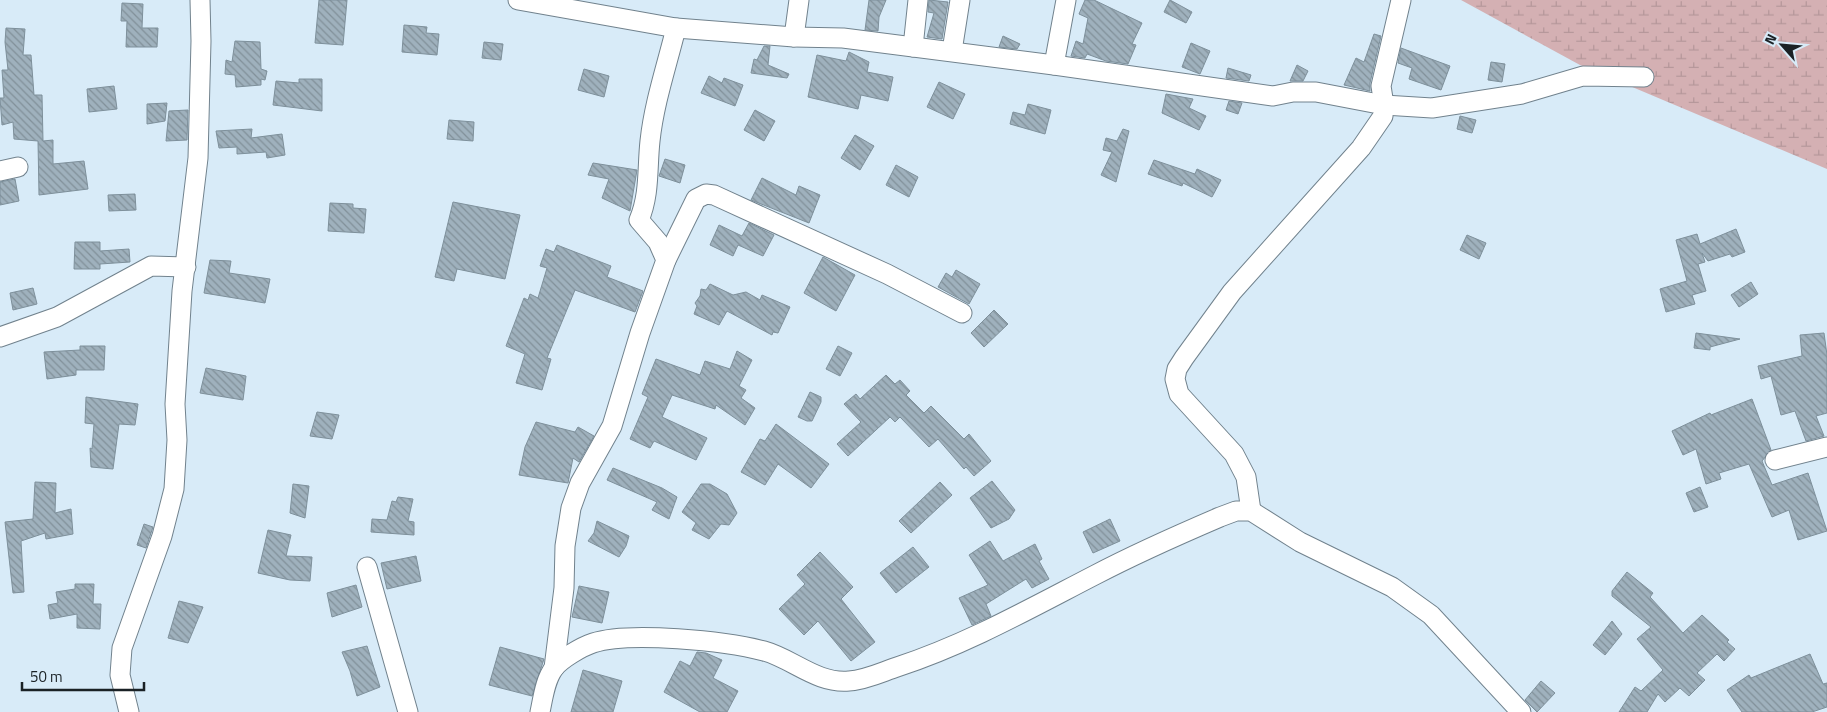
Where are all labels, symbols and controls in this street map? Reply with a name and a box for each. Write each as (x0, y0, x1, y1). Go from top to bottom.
north arrow (1757, 20, 1807, 70)
text: N (1758, 30, 1782, 48)
scale bar (22, 660, 145, 692)
text: 50 m (30, 665, 63, 688)

